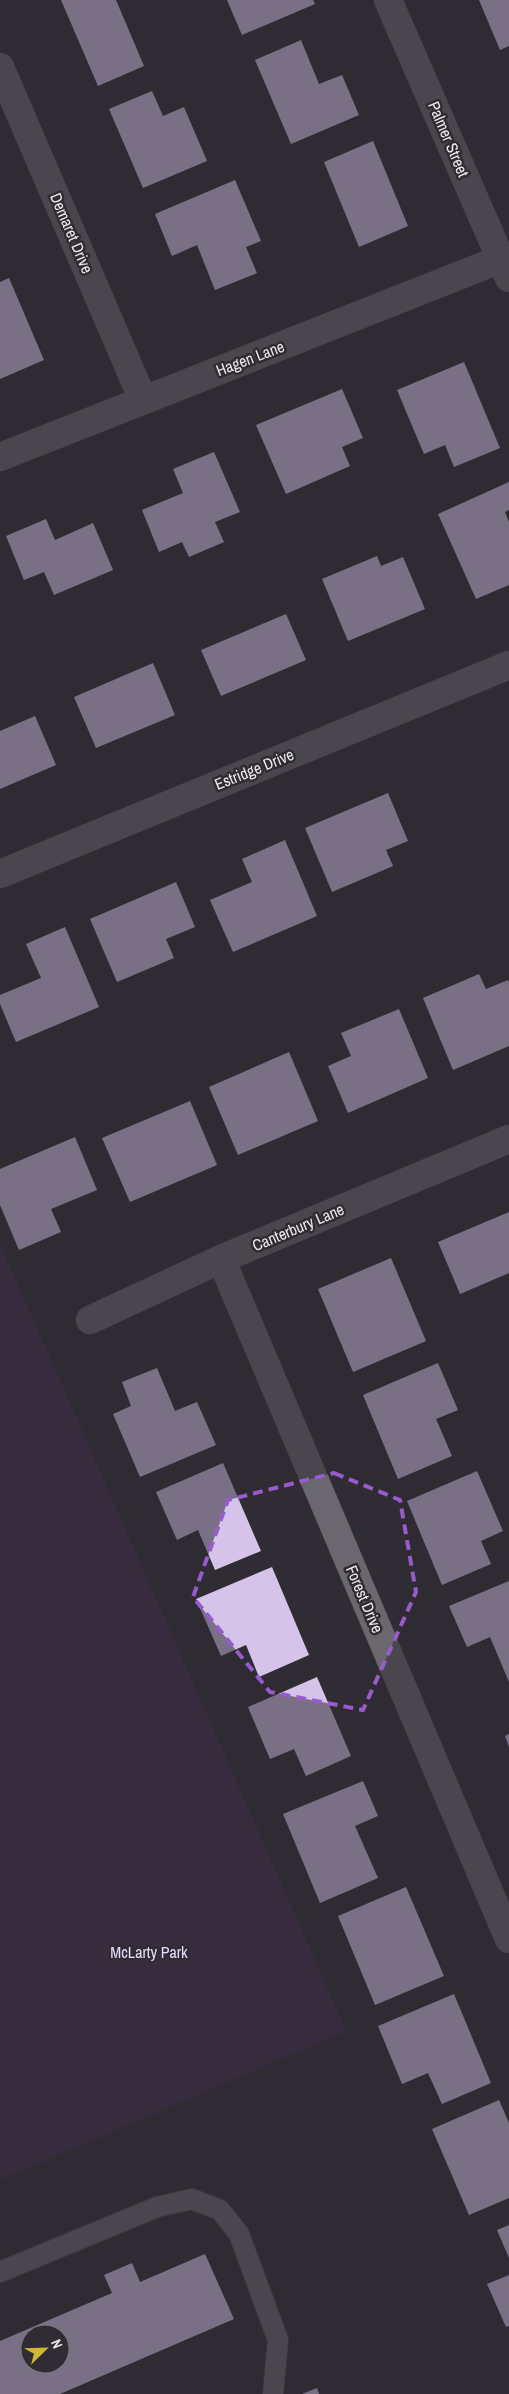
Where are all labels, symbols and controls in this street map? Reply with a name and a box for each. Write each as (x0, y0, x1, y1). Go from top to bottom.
street label: Palmer Street (423, 98, 475, 181)
street label: Demaret Drive (45, 189, 99, 277)
street label: Hagen Lane (213, 335, 287, 381)
street label: Estridge Drive (211, 743, 297, 795)
street label: Canterbury Lane (249, 1198, 347, 1256)
street label: Forest Drive (341, 1562, 389, 1636)
park label: McLarty Park (110, 1941, 188, 1963)
north arrow (20, 2324, 70, 2374)
text: N (47, 2337, 67, 2351)

